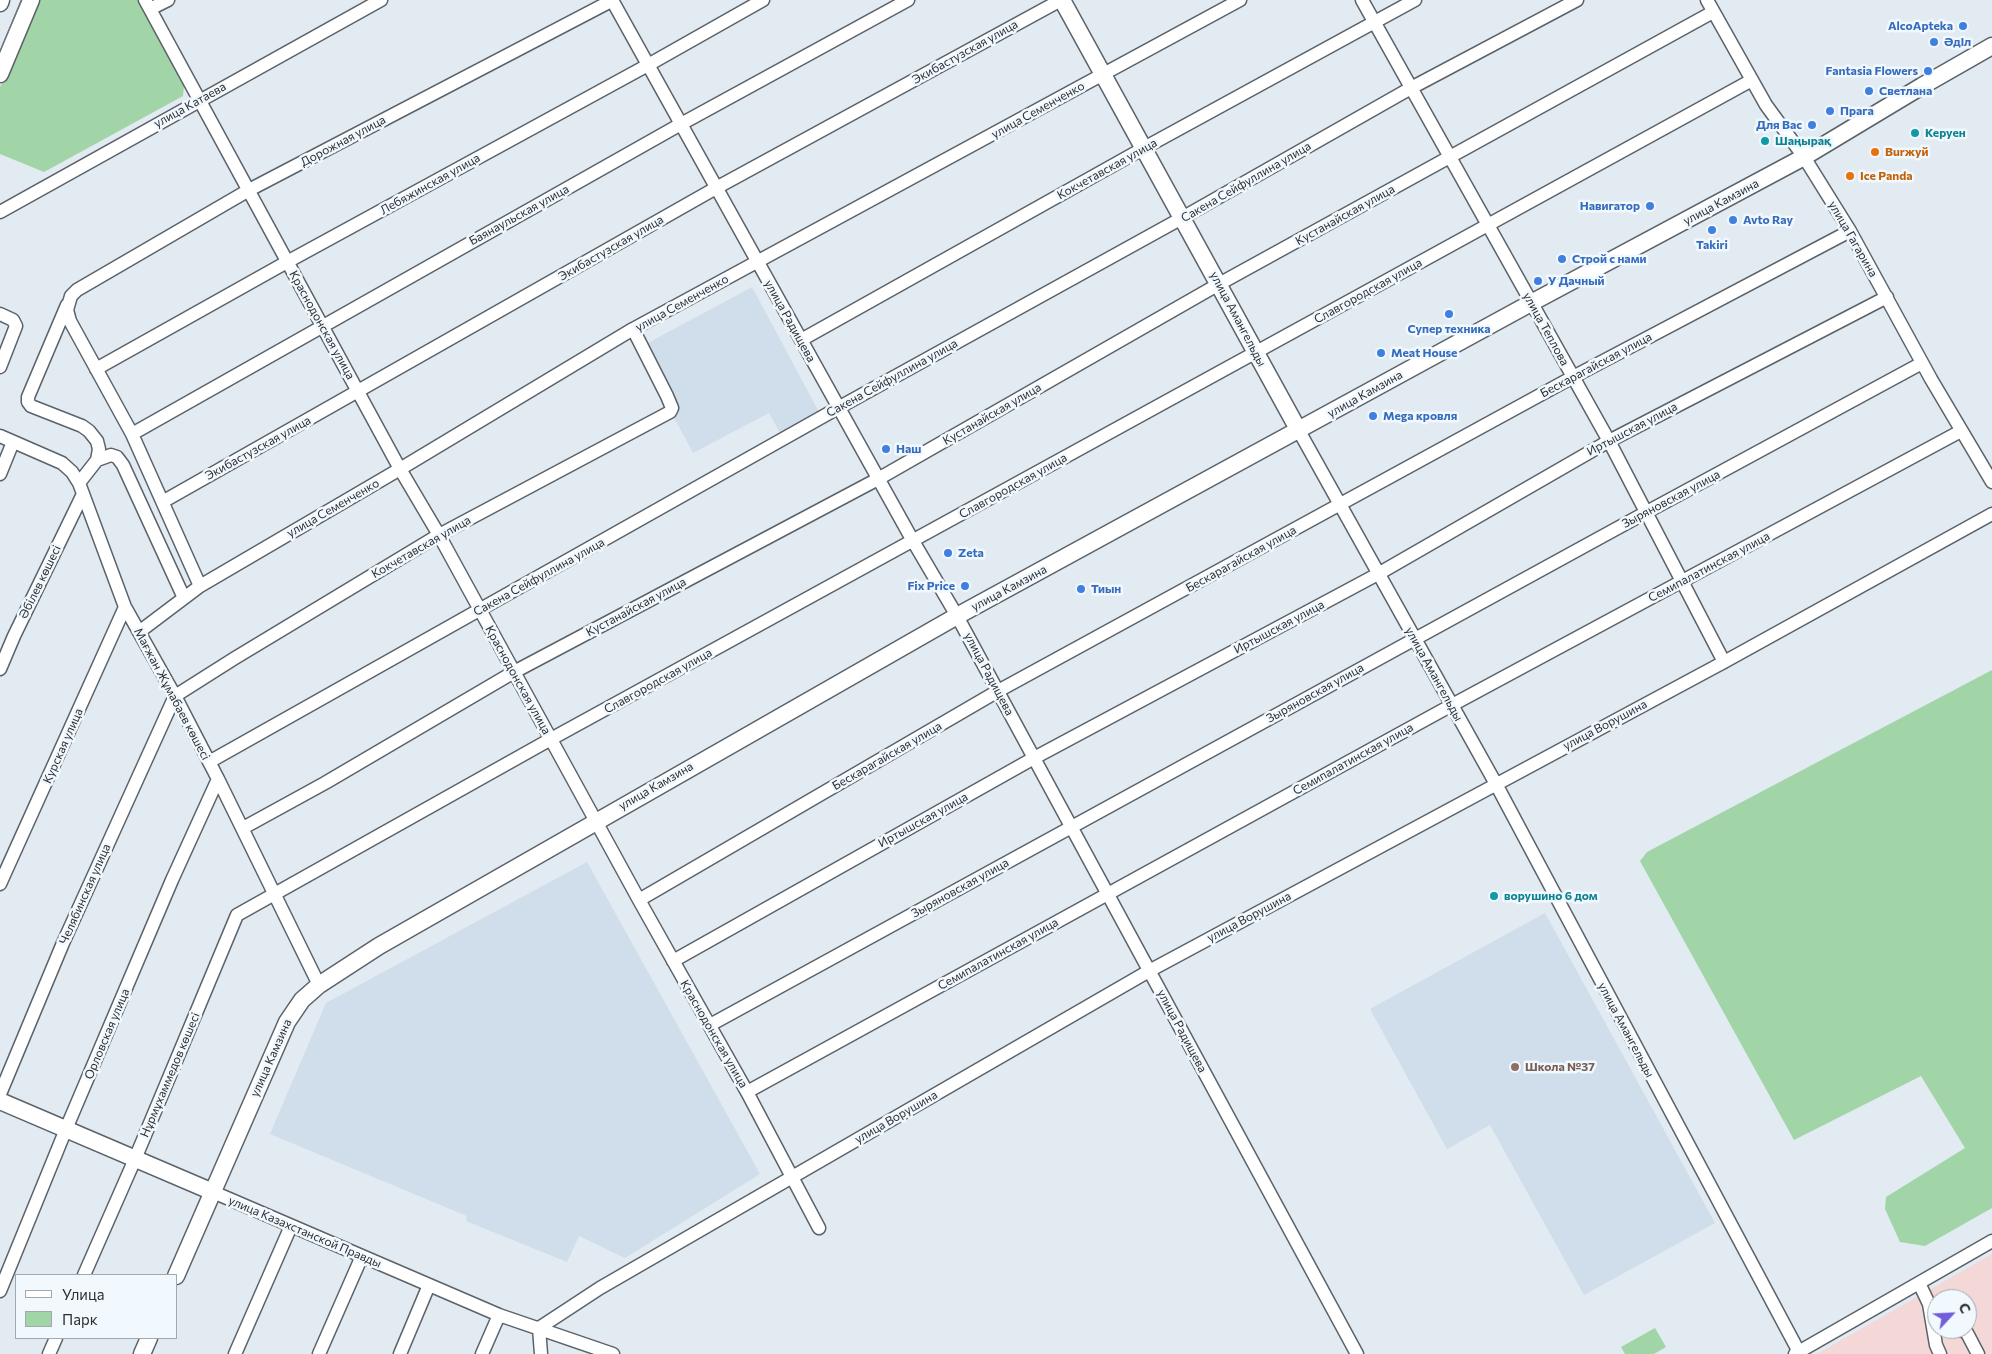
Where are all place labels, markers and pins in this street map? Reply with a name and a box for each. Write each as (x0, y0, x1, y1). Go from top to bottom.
place label: AlcoApteka (1888, 19, 1953, 33)
marker: AlcoApteka (1957, 20, 1969, 32)
place label: Әділ (1944, 35, 1971, 49)
marker: Әділ (1928, 36, 1940, 48)
place label: Fantasia Flowers (1826, 64, 1918, 78)
marker: Fantasia Flowers (1922, 65, 1934, 77)
place label: Светлана (1879, 84, 1932, 98)
marker: Светлана (1863, 85, 1875, 97)
place label: Прага (1840, 104, 1874, 118)
marker: Прага (1824, 105, 1836, 117)
place label: Для Вас (1756, 118, 1802, 132)
marker: Для Вас (1806, 119, 1818, 131)
place label: Керуен (1925, 126, 1966, 140)
marker: Керуен (1909, 127, 1921, 139)
place label: Шаңырақ (1775, 134, 1831, 148)
marker: Шаңырақ (1759, 135, 1771, 147)
place label: Burжуй (1885, 145, 1928, 159)
marker: Burжуй (1869, 146, 1881, 158)
place label: Ice Panda (1860, 169, 1913, 183)
marker: Ice Panda (1844, 170, 1856, 182)
place label: Навигатор (1580, 199, 1640, 213)
marker: Навигатор (1644, 200, 1656, 212)
place label: Avto Ray (1743, 213, 1793, 227)
marker: Avto Ray (1727, 214, 1739, 226)
marker: Takiri (1706, 224, 1718, 236)
place label: Takiri (1696, 238, 1728, 252)
place label: Строй с нами (1572, 252, 1647, 266)
marker: Строй с нами (1556, 253, 1568, 265)
place label: У Дачный (1548, 274, 1605, 288)
marker: У Дачный (1532, 275, 1544, 287)
marker: Супер техника (1443, 308, 1455, 320)
place label: Супер техника (1407, 322, 1491, 336)
place label: Meat House (1391, 346, 1457, 360)
marker: Meat House (1375, 347, 1387, 359)
place label: Mega кровля (1383, 409, 1457, 423)
marker: Mega кровля (1367, 410, 1379, 422)
place label: Наш (896, 442, 921, 456)
marker: Наш (880, 443, 892, 455)
place label: Zeta (958, 546, 984, 560)
marker: Zeta (942, 547, 954, 559)
place label: Fix Price (907, 579, 955, 593)
marker: Fix Price (959, 580, 971, 592)
place label: Тиын (1091, 582, 1121, 596)
marker: Тиын (1075, 583, 1087, 595)
place label: ворушино 6 дом (1504, 889, 1598, 903)
marker: ворушино 6 дом (1488, 890, 1500, 902)
place label: Школа №37 (1525, 1060, 1595, 1074)
marker: Школа №37 (1509, 1061, 1521, 1073)

